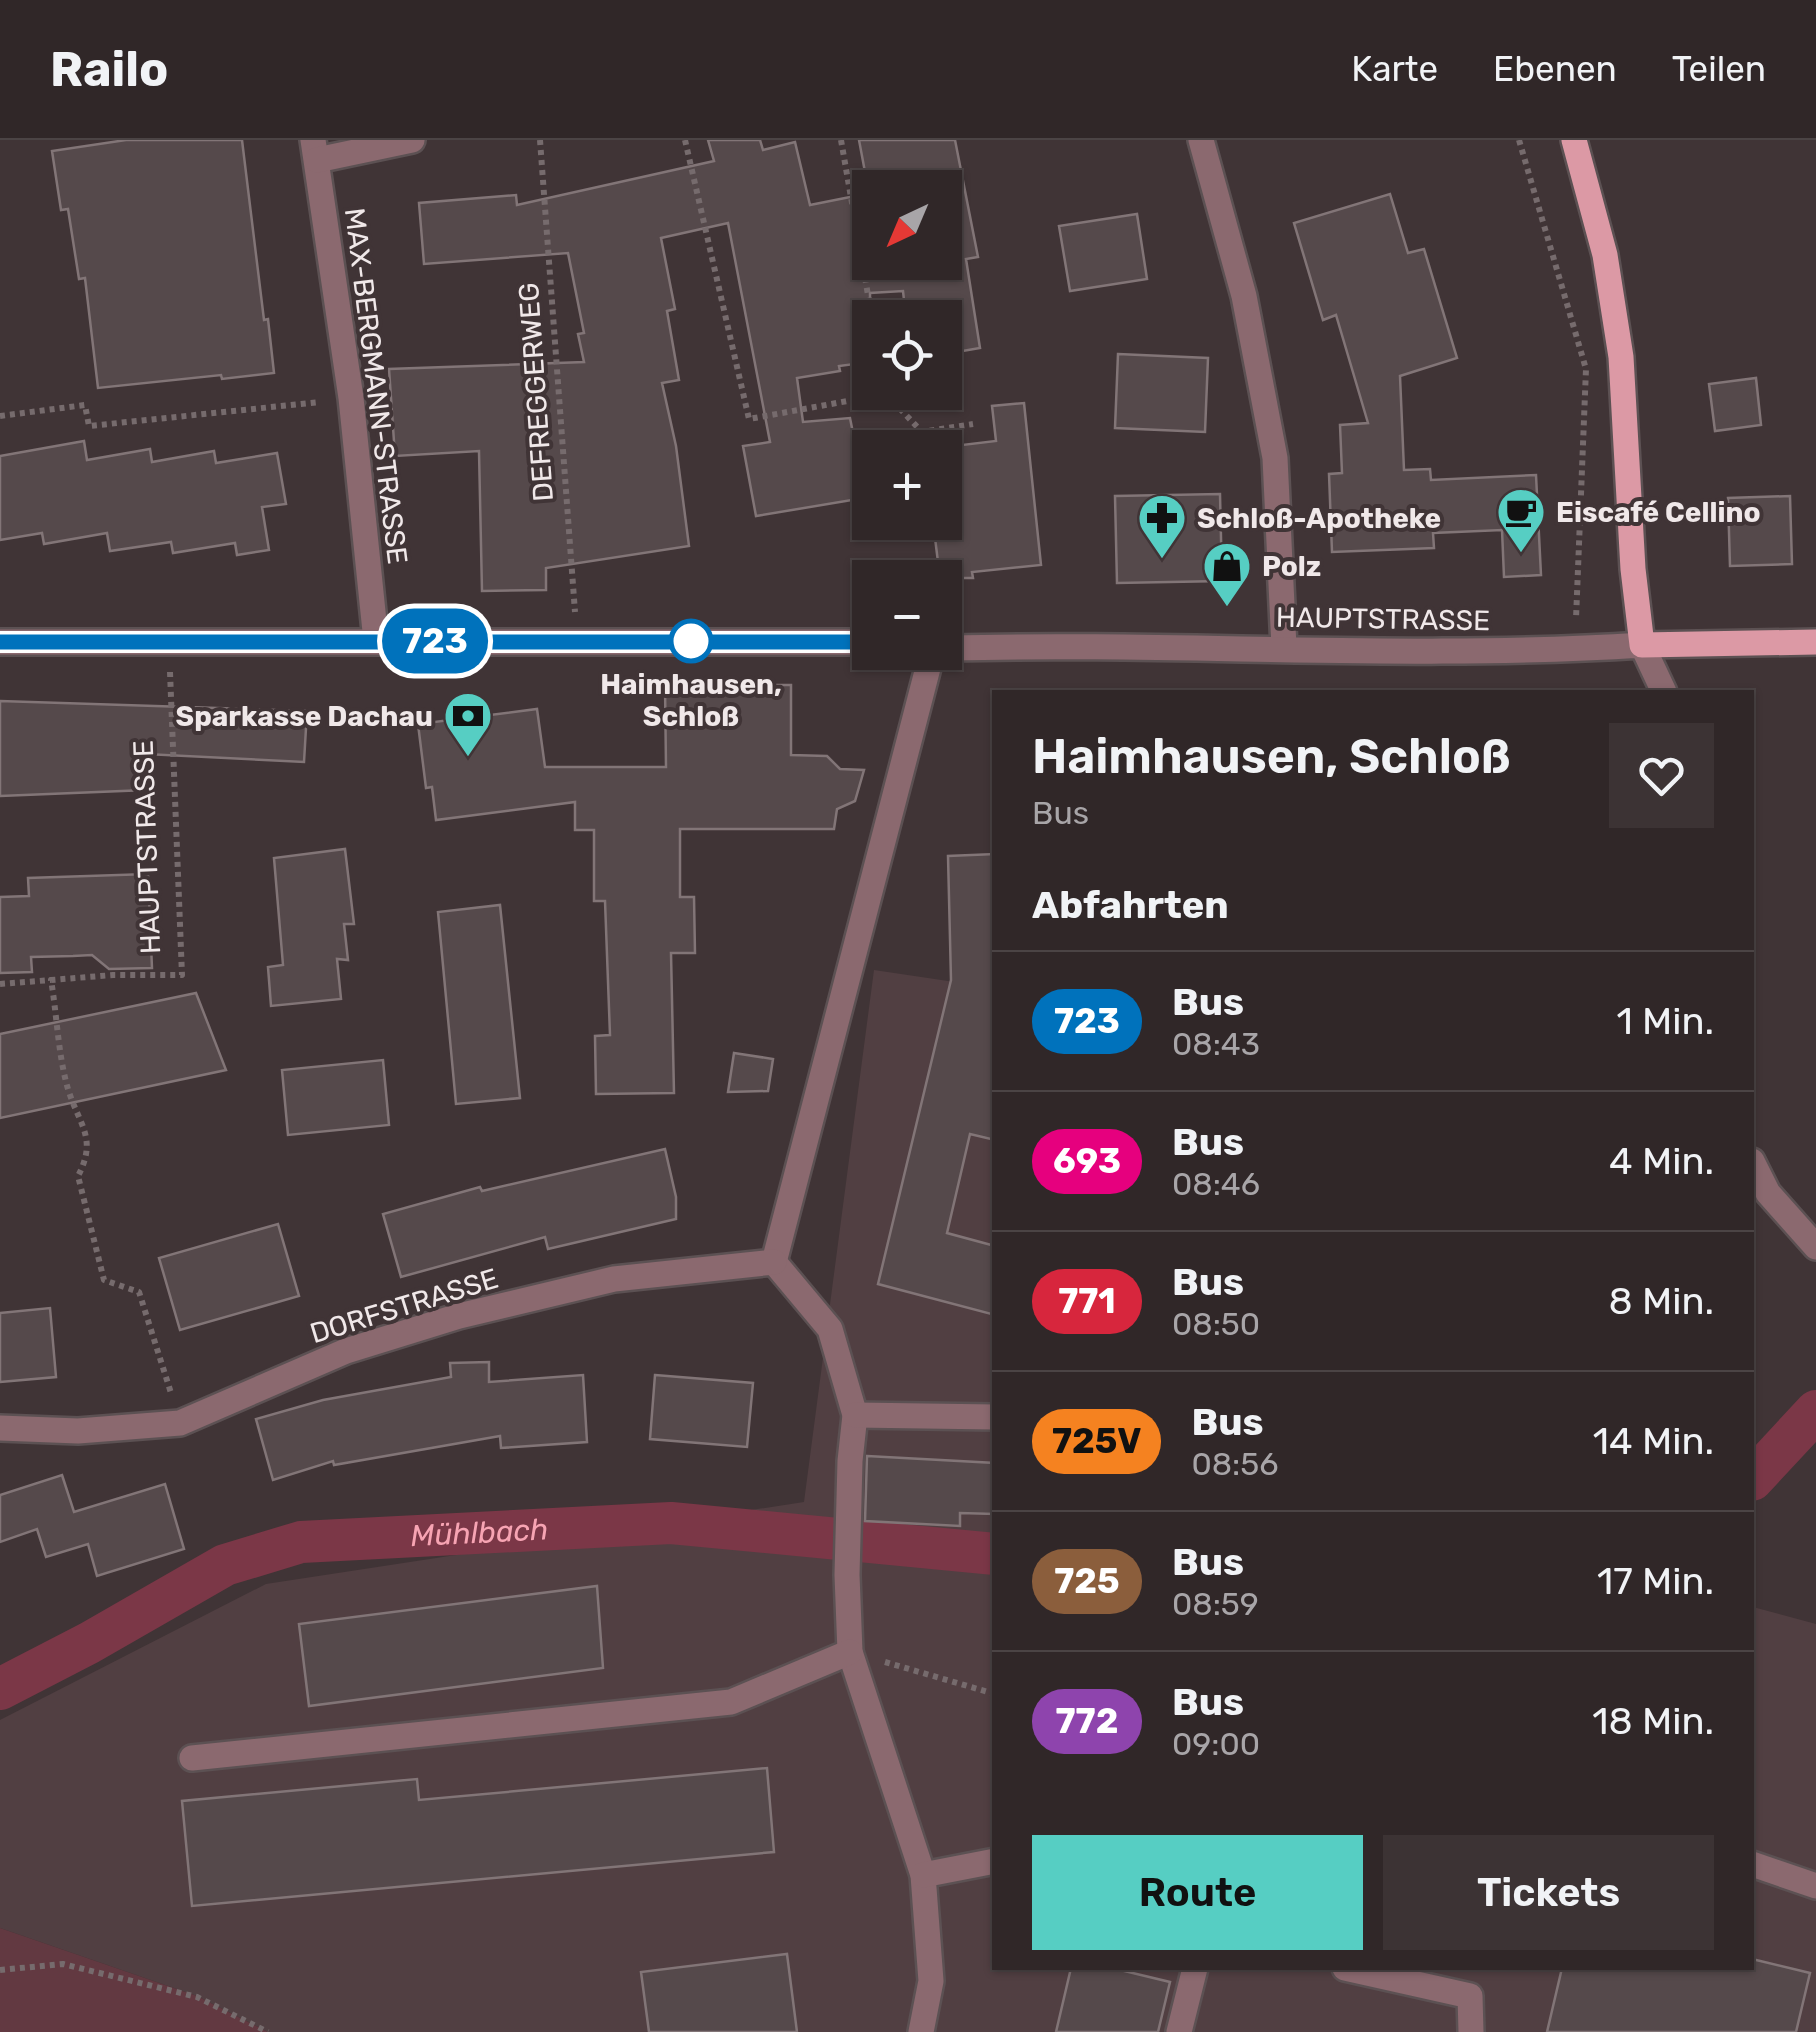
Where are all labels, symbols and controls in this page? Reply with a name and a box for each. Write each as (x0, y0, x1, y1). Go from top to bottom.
text: Railo (50, 41, 168, 98)
text: Karte (1351, 48, 1438, 90)
text: Ebenen (1493, 48, 1617, 90)
text: Teilen (1672, 48, 1766, 90)
north arrow (852, 170, 962, 280)
map controls (852, 170, 962, 670)
street label: MAX-BERGMANN-STRASSE (338, 206, 414, 566)
street label: DEFREGGERWEG (512, 282, 560, 502)
button: locate (852, 300, 962, 410)
button: + (852, 430, 962, 540)
cafe icon: Eiscafé Cellino (1495, 486, 1547, 554)
pharmacy icon: Schloß-Apotheke (1136, 492, 1188, 560)
place label: Eiscafé Cellino (1556, 496, 1761, 529)
place label: Schloß-Apotheke (1197, 502, 1441, 535)
shop icon: Polz (1201, 540, 1253, 608)
place label: Polz (1262, 550, 1321, 583)
button: − (852, 560, 962, 670)
street label: HAUPTSTRASSE (1276, 601, 1490, 637)
line badge: 723 (378, 608, 492, 674)
text: 723 (402, 620, 468, 662)
marker: Haimhausen, Schloß (670, 620, 712, 662)
place label: Haimhausen, Schloß (600, 668, 782, 733)
bank icon: Sparkasse Dachau (442, 690, 494, 758)
place label: Sparkasse Dachau (176, 700, 433, 733)
button: heart (1609, 723, 1714, 828)
text: Haimhausen, Schloß (1032, 728, 1511, 785)
street label: HAUPTSTRASSE (127, 739, 167, 955)
text: Bus (1032, 794, 1089, 832)
text: Abfahrten (1032, 882, 1229, 928)
text: Bus (1172, 979, 1244, 1025)
text: 1 Min. (1616, 998, 1714, 1044)
text: 723 (1054, 1000, 1120, 1042)
text: 08:43 (1172, 1025, 1260, 1063)
text: Bus (1172, 1119, 1244, 1165)
text: 4 Min. (1609, 1138, 1714, 1184)
text: 693 (1053, 1140, 1121, 1182)
text: 08:46 (1172, 1165, 1260, 1203)
text: Bus (1172, 1259, 1244, 1305)
street label: DORFSTRASSE (306, 1262, 502, 1350)
text: 8 Min. (1609, 1278, 1714, 1324)
text: 771 (1058, 1280, 1116, 1322)
text: 08:50 (1172, 1305, 1260, 1343)
text: Bus (1191, 1399, 1264, 1445)
text: 14 Min. (1593, 1418, 1714, 1464)
text: 725V (1052, 1420, 1141, 1462)
text: 08:56 (1191, 1445, 1279, 1483)
water label: Mühlbach (410, 1511, 549, 1554)
text: Bus (1172, 1539, 1244, 1585)
text: 17 Min. (1597, 1558, 1714, 1604)
text: 725 (1054, 1560, 1120, 1602)
text: 08:59 (1172, 1585, 1259, 1623)
text: Bus (1172, 1679, 1244, 1725)
text: 18 Min. (1592, 1698, 1714, 1744)
text: 772 (1056, 1700, 1118, 1742)
text: 09:00 (1172, 1725, 1260, 1763)
button: Route (1032, 1835, 1363, 1950)
button: Tickets (1383, 1835, 1714, 1950)

